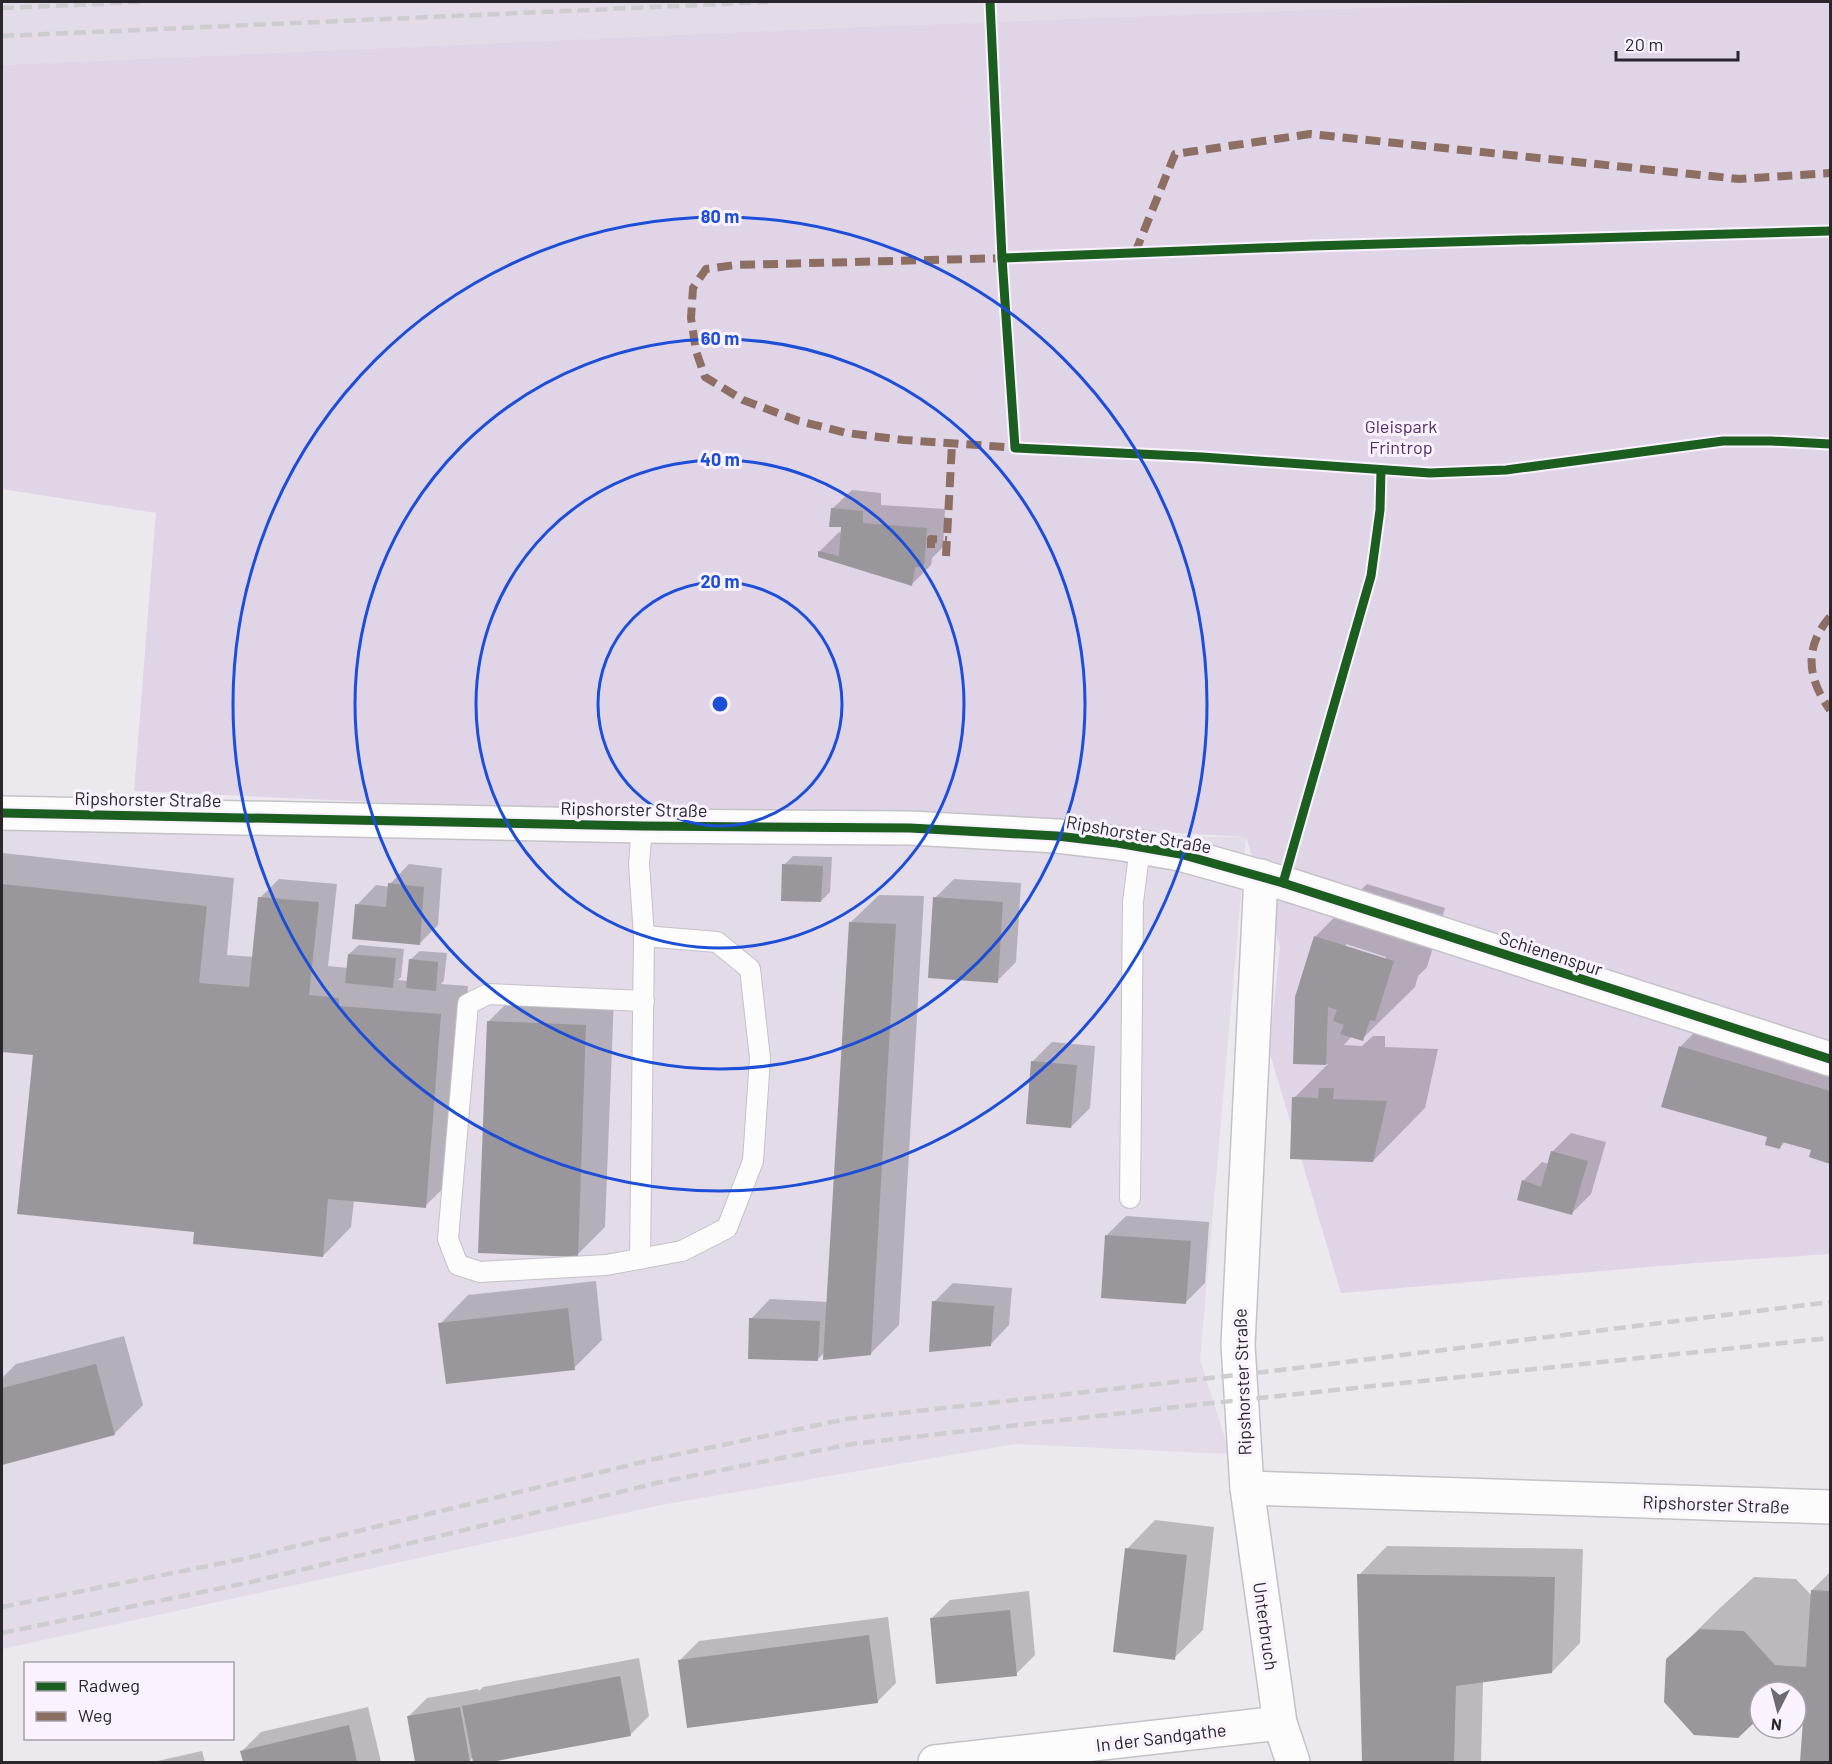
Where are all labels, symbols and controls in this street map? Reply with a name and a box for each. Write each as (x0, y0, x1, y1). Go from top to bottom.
scale bar (1616, 24, 1738, 62)
text: 20 m (1625, 33, 1663, 55)
text: 80 m (701, 205, 739, 227)
text: 60 m (701, 327, 739, 349)
park label: Gleispark Frintrop (1365, 415, 1437, 458)
text: 40 m (700, 448, 740, 470)
text: 20 m (701, 570, 739, 592)
centre of rings (710, 694, 730, 714)
street label: Ripshorster Straße (74, 787, 222, 811)
street label: Ripshorster Straße (560, 797, 708, 821)
street label: Ripshorster Straße (1065, 810, 1213, 858)
street label: Schienenspur (1497, 926, 1606, 980)
street label: Ripshorster Straße (1228, 1308, 1256, 1456)
street label: Ripshorster Straße (1642, 1490, 1790, 1518)
street label: Unterbruch (1249, 1580, 1283, 1672)
legend (24, 1662, 234, 1740)
text: Radweg (78, 1674, 140, 1696)
north arrow (1748, 1680, 1808, 1740)
text: Weg (78, 1704, 112, 1726)
text: N (1770, 1715, 1783, 1735)
street label: In der Sandgathe (1095, 1718, 1227, 1756)

